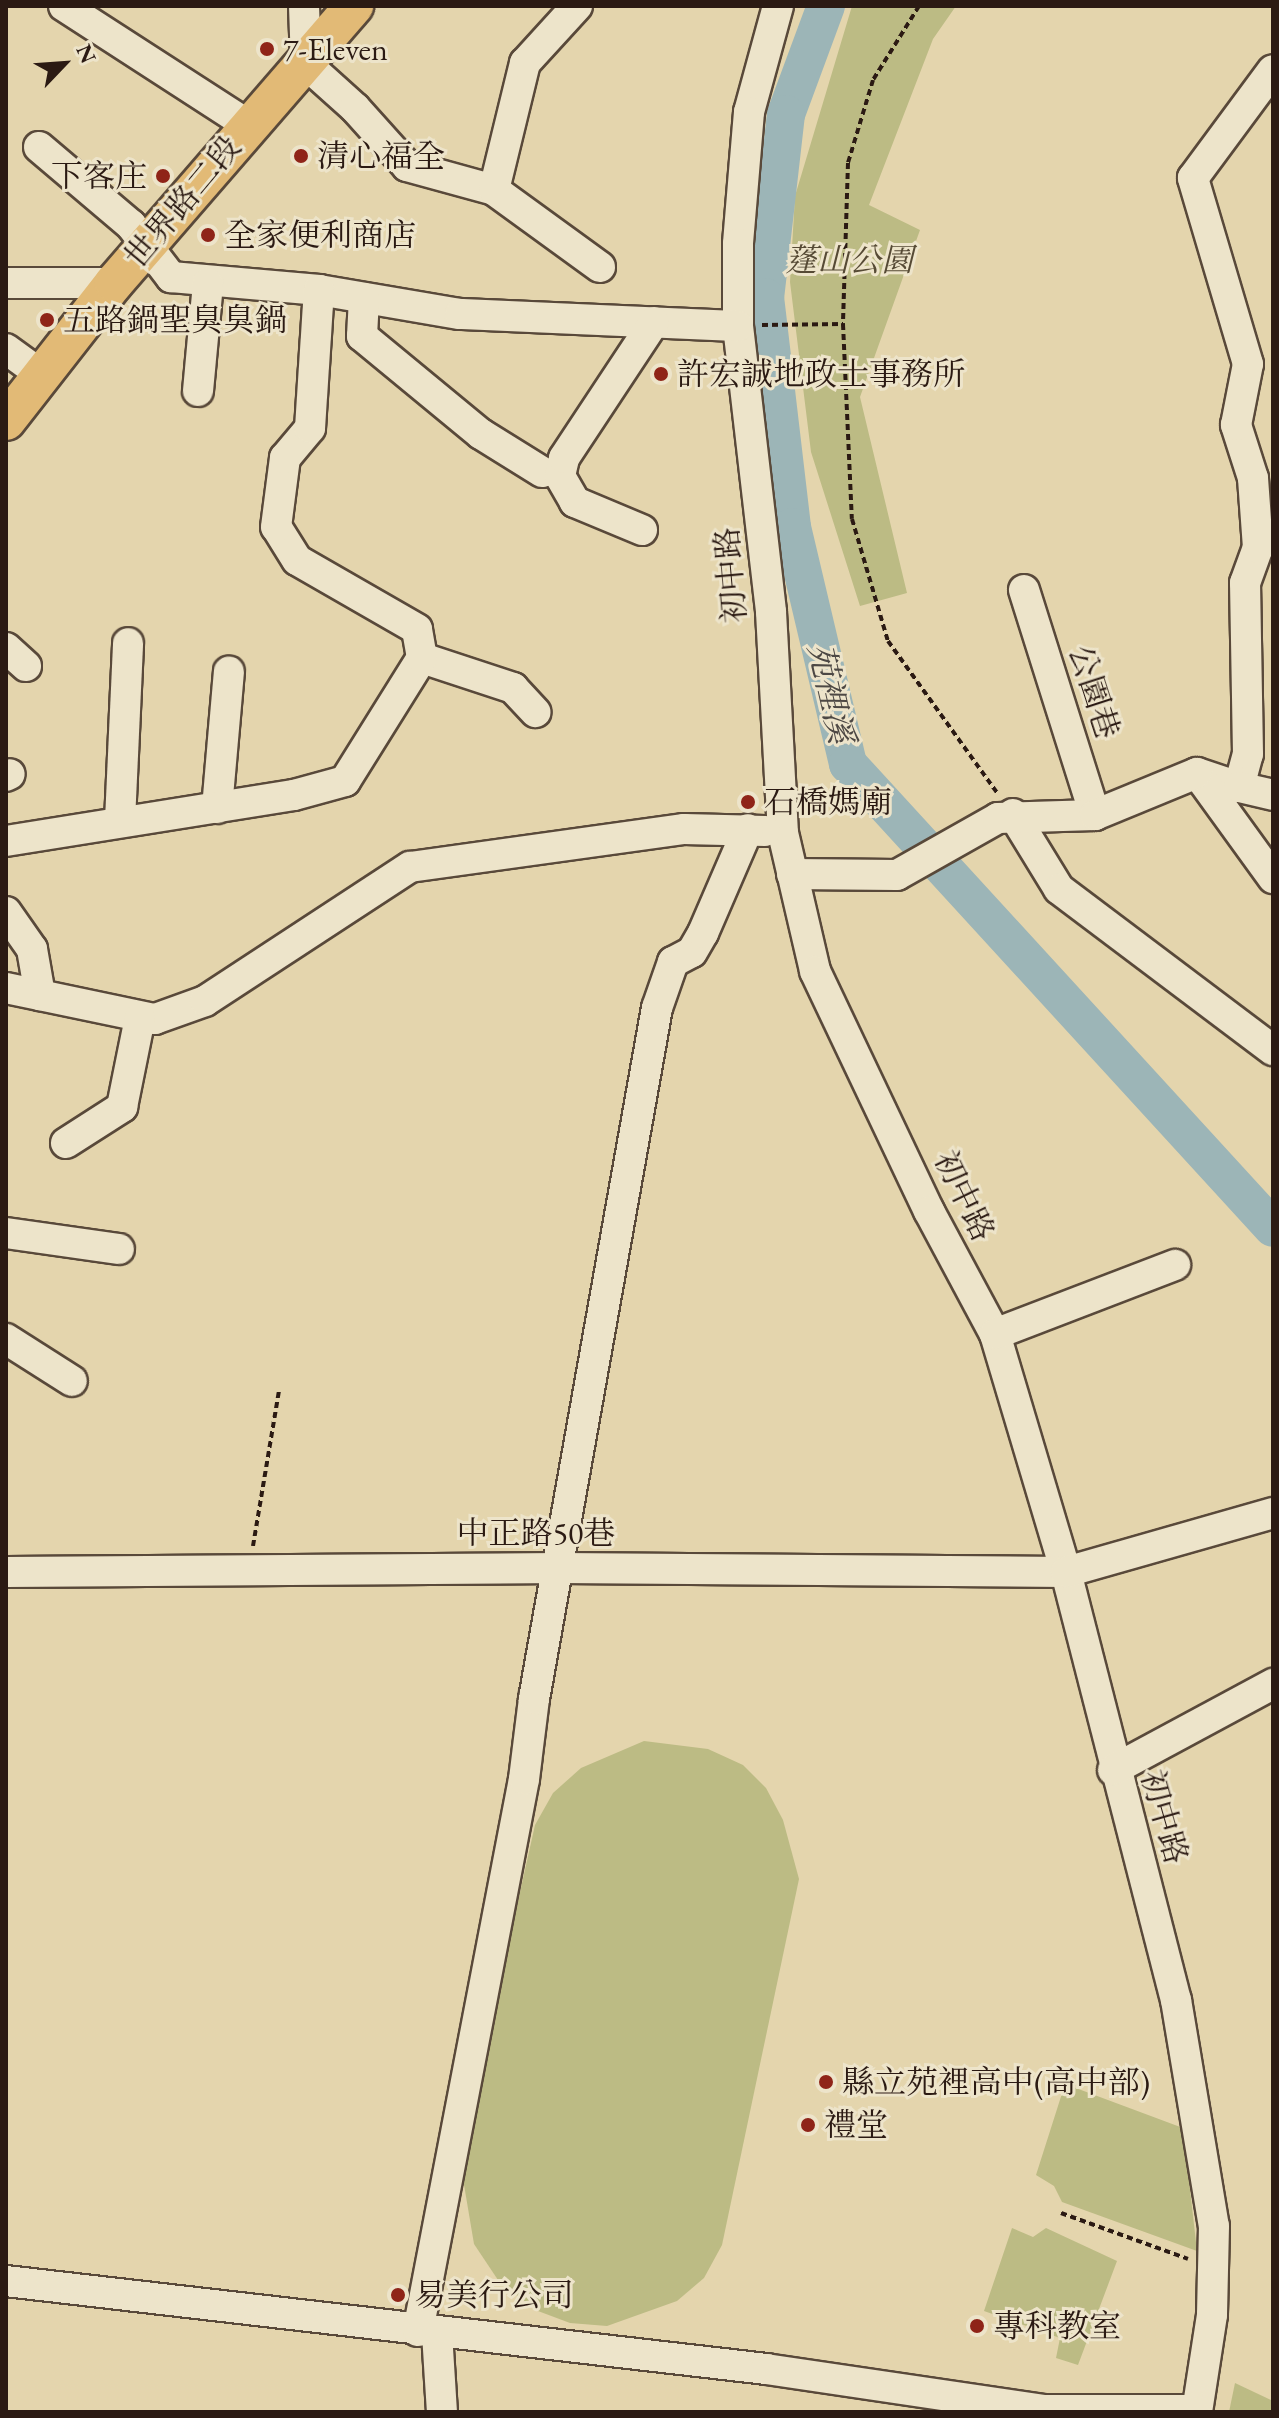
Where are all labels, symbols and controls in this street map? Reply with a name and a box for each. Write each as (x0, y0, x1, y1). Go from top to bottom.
north arrow (24, 24, 104, 104)
place label: 7-Eleven (283, 30, 388, 68)
text: N (69, 39, 103, 68)
marker: 7-Eleven (258, 40, 276, 58)
street label: 世界路二段 (117, 128, 249, 276)
place label: 清心福全 (317, 137, 445, 175)
marker: 清心福全 (292, 147, 310, 165)
place label: 下客庄 (51, 157, 147, 195)
marker: 下客庄 (154, 167, 172, 185)
place label: 全家便利商店 (224, 216, 416, 254)
marker: 全家便利商店 (199, 226, 217, 244)
park label: 蓬山公園 (785, 241, 913, 279)
place label: 五路鍋聖臭臭鍋 (63, 301, 287, 339)
marker: 五路鍋聖臭臭鍋 (38, 311, 56, 329)
place label: 許宏誠地政士事務所 (677, 355, 965, 393)
marker: 許宏誠地政士事務所 (652, 365, 670, 383)
street label: 初中路 (708, 526, 754, 624)
water label: 苑裡溪 (800, 639, 862, 747)
street label: 公園巷 (1061, 640, 1127, 744)
place label: 石橋媽廟 (764, 783, 892, 821)
marker: 石橋媽廟 (739, 793, 757, 811)
street label: 初中路 (926, 1144, 1002, 1248)
street label: 中正路50巷 (457, 1514, 615, 1552)
street label: 初中路 (1132, 1766, 1196, 1868)
place label: 縣立苑裡高中(高中部) (842, 2063, 1150, 2101)
marker: 縣立苑裡高中(高中部) (817, 2073, 835, 2091)
place label: 禮堂 (824, 2106, 888, 2144)
marker: 禮堂 (799, 2116, 817, 2134)
place label: 易美行公司 (414, 2276, 574, 2314)
marker: 易美行公司 (389, 2286, 407, 2304)
place label: 專科教室 (993, 2307, 1121, 2345)
marker: 專科教室 (968, 2317, 986, 2335)

